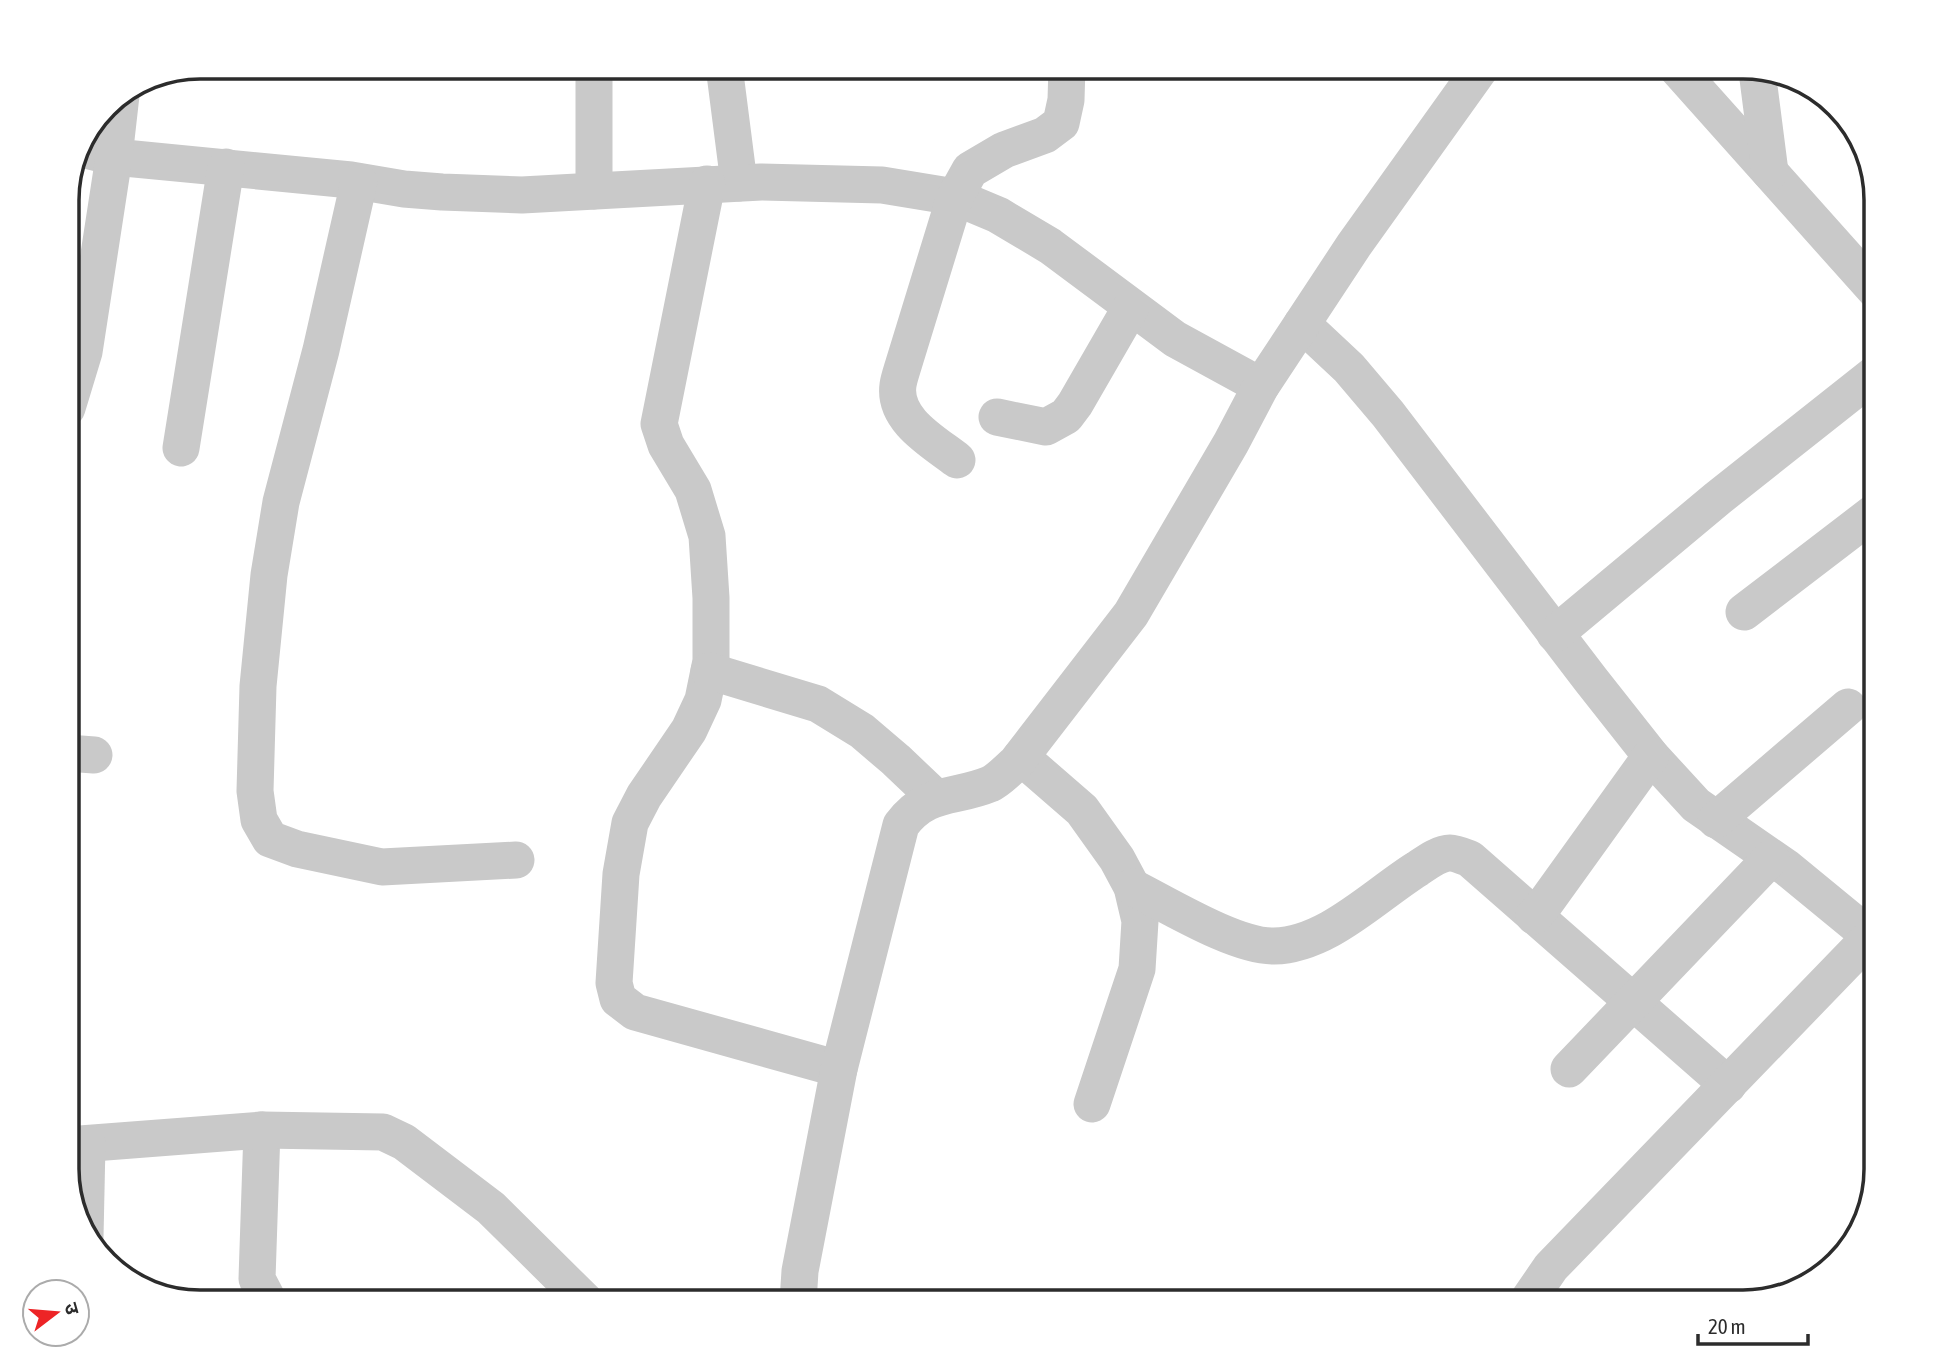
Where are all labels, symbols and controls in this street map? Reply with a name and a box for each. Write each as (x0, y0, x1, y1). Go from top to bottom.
north arrow (21, 1278, 91, 1348)
text: उ (60, 1300, 85, 1318)
scale bar (1698, 1302, 1808, 1346)
text: 20 m (1708, 1314, 1746, 1338)

